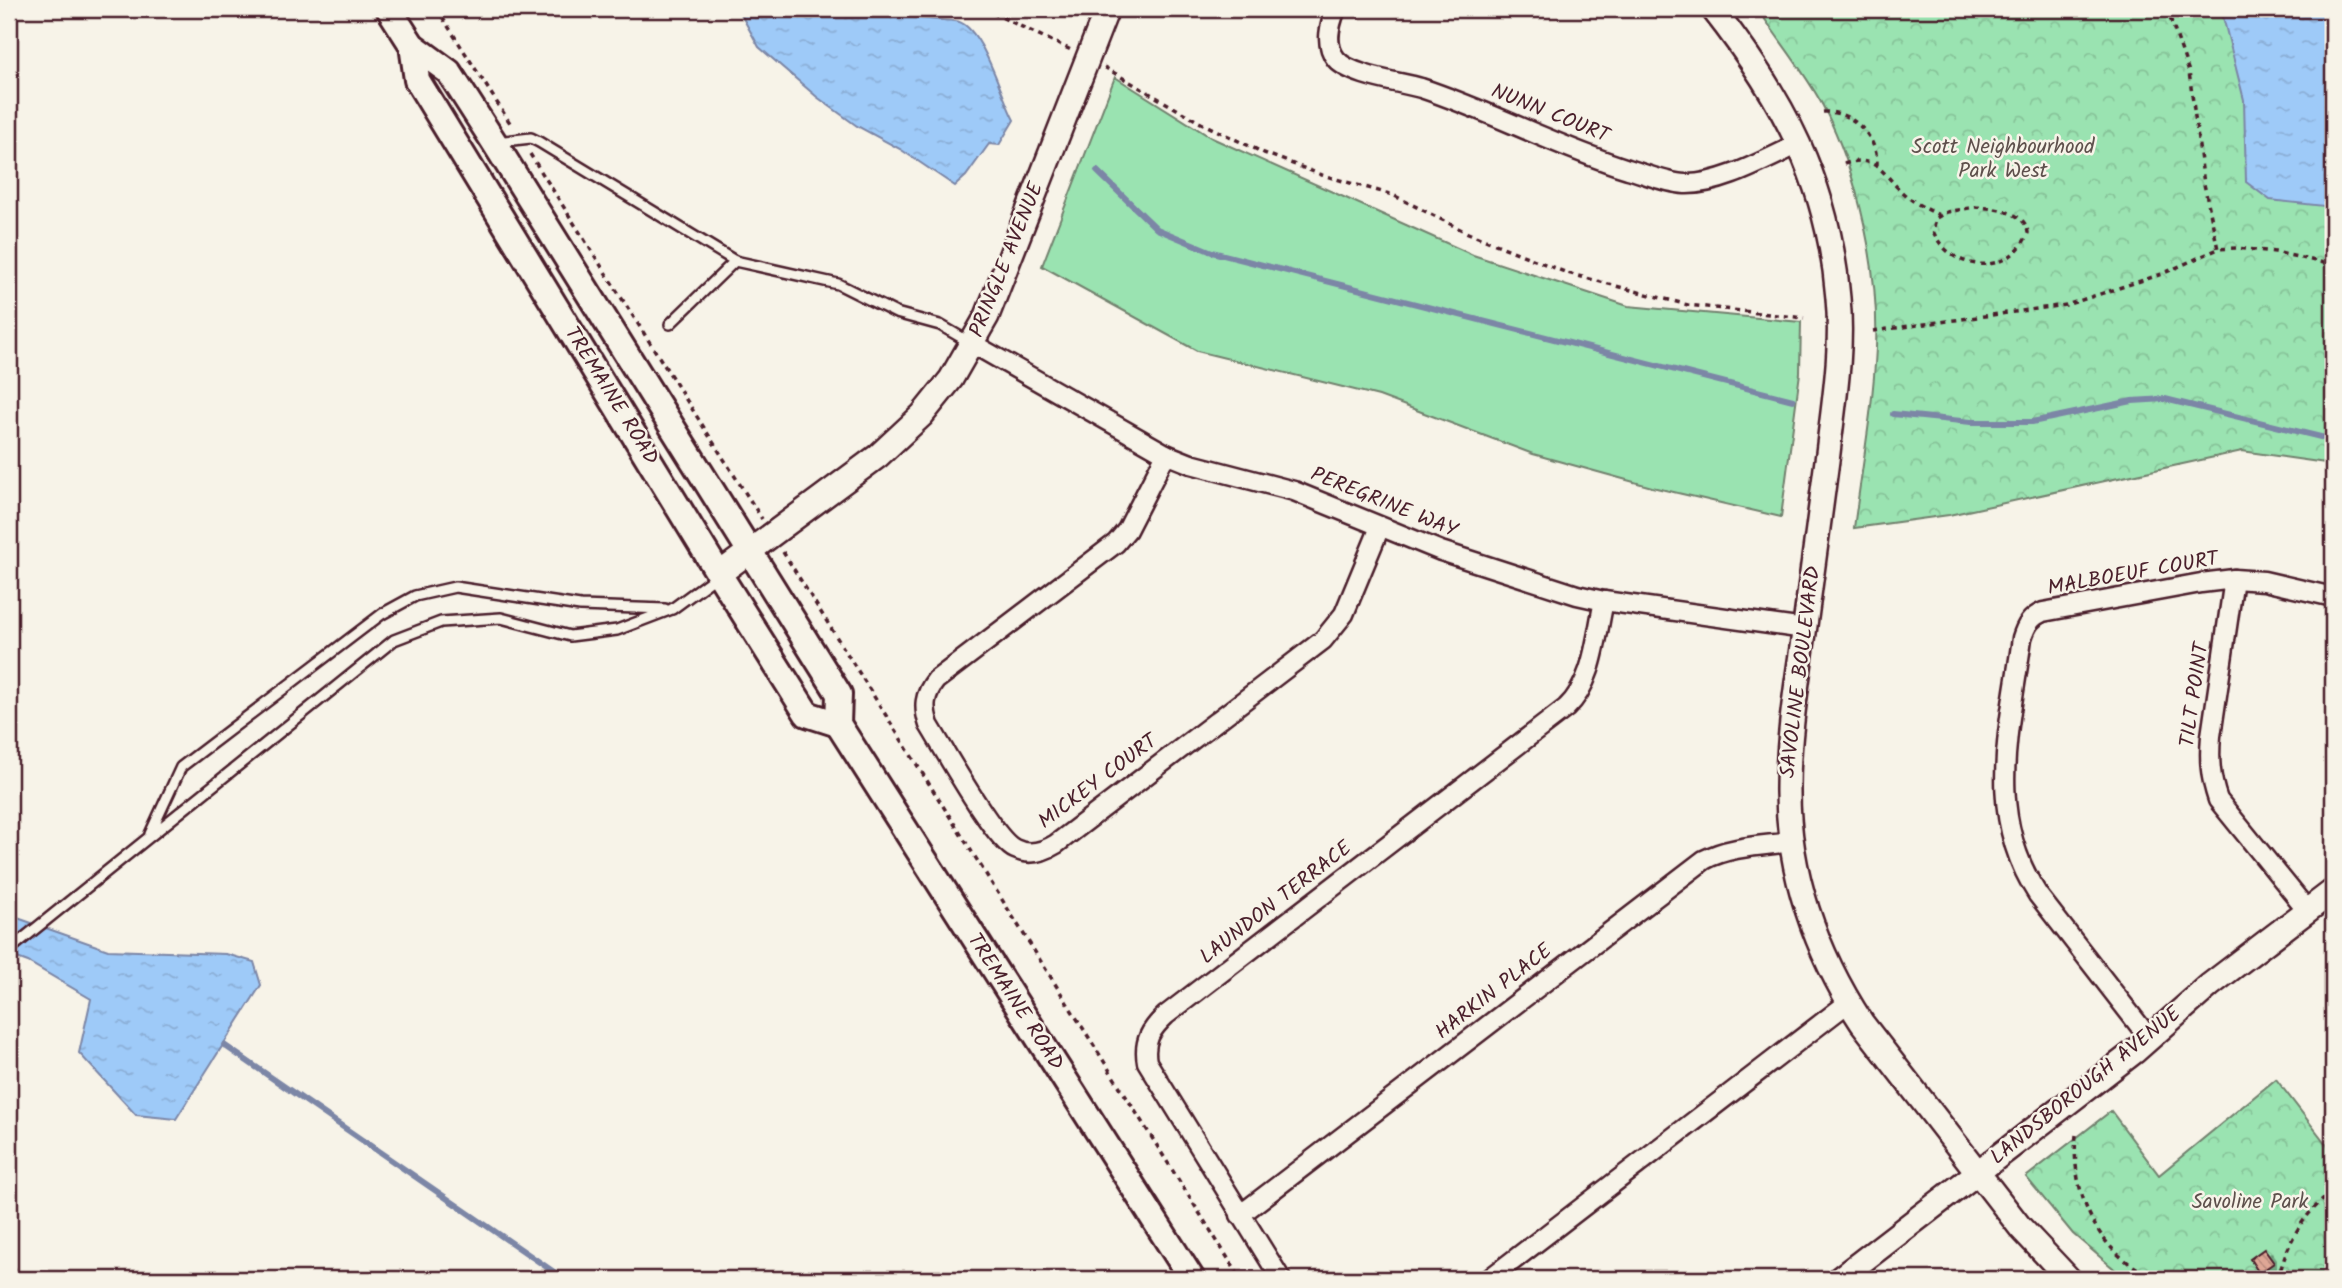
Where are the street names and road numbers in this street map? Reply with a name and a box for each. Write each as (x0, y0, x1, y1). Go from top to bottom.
street label: NUNN COURT (1486, 75, 1616, 153)
street label: PRINGLE AVENUE (961, 177, 1053, 343)
street label: TREMAINE ROAD (555, 320, 667, 472)
street label: PEREGRINE WAY (1305, 458, 1463, 548)
street label: MALBOEUF COURT (2045, 542, 2223, 605)
street label: SAVOLINE BOULEVARD (1772, 564, 1830, 780)
street label: TILT POINT (2171, 639, 2219, 749)
street label: MICKEY COURT (1031, 725, 1166, 838)
street label: LAUNDON TERRACE (1193, 832, 1360, 973)
street label: TREMAINE ROAD (958, 927, 1072, 1077)
street label: HARKIN PLACE (1428, 935, 1560, 1048)
street label: LANDSBOROUGH AVENUE (1983, 998, 2189, 1174)

